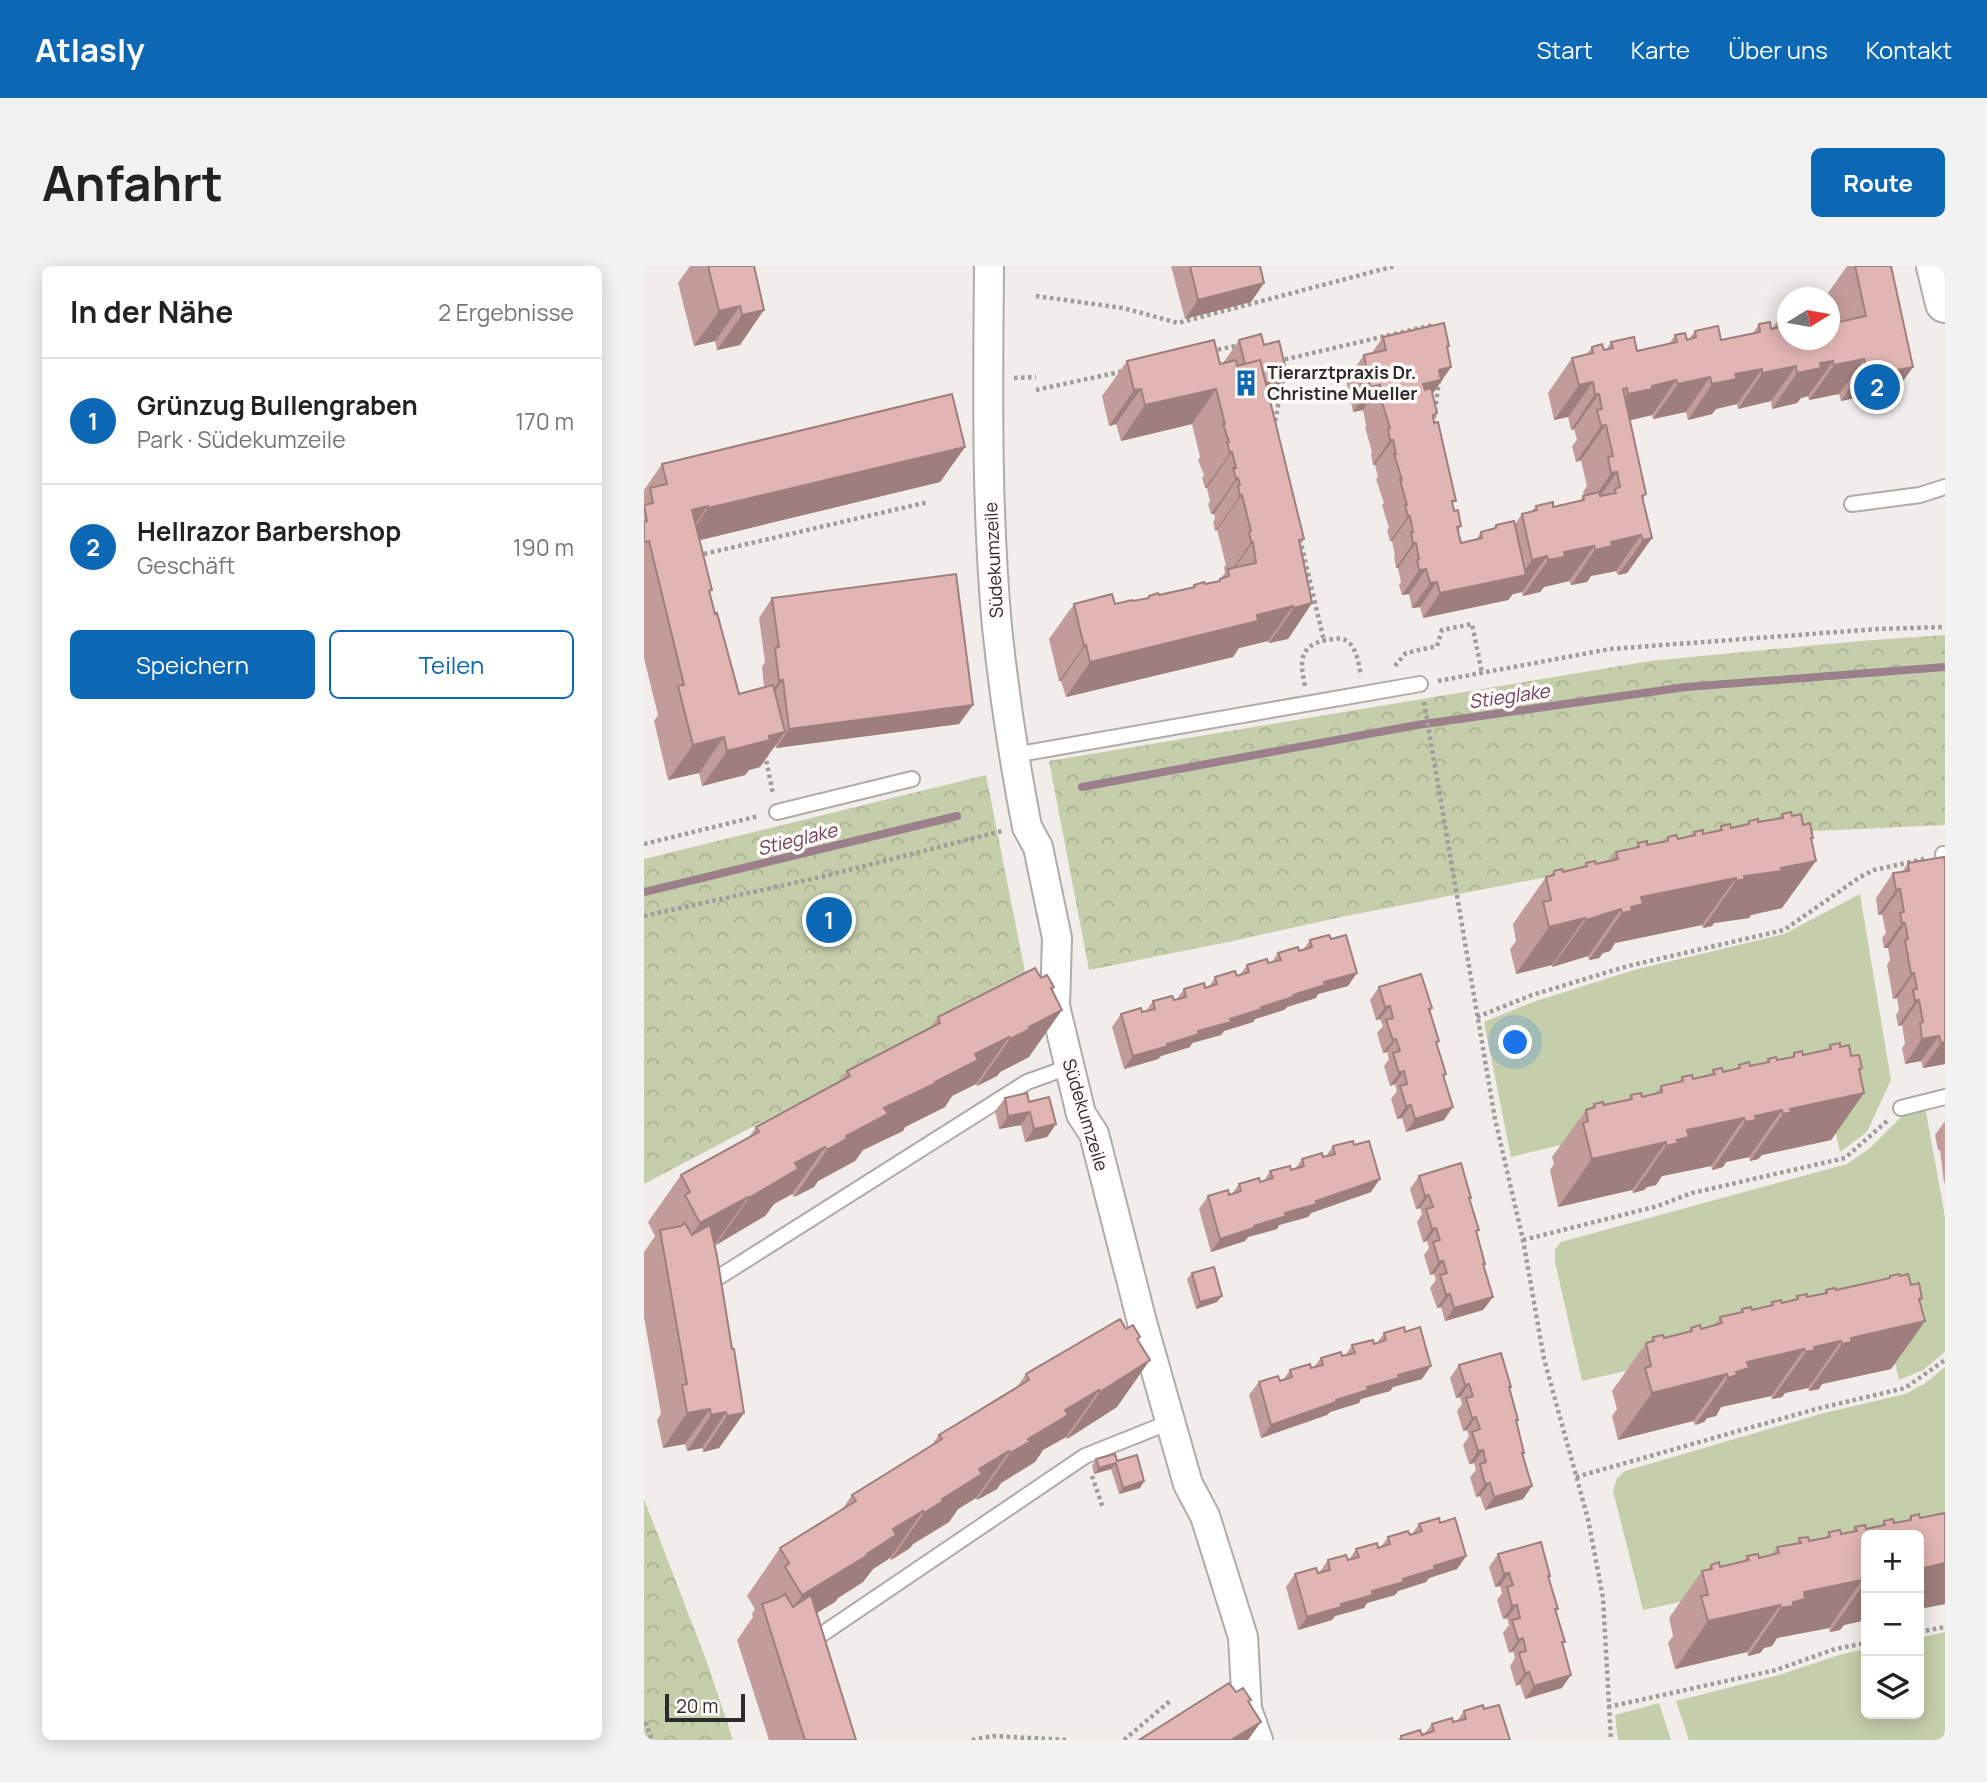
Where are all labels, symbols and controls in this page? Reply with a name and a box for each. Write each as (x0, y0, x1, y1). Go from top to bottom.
text: Atlasly (35, 27, 145, 72)
text: Start (1537, 33, 1593, 66)
text: Karte (1631, 33, 1690, 66)
text: Über uns (1728, 33, 1828, 66)
text: Kontakt (1866, 33, 1952, 66)
button: Route (1811, 148, 1945, 217)
text: Anfahrt (42, 149, 223, 216)
north arrow (1777, 287, 1840, 350)
text: In der Nähe (70, 291, 233, 332)
text: 2 Ergebnisse (438, 296, 574, 328)
place label: Tierarztpraxis Dr. Christine Mueller (1267, 360, 1418, 405)
pin: 2 (1854, 361, 1900, 413)
building icon: Tierarztpraxis Dr. Christine Mueller (1231, 368, 1261, 398)
text: Grünzug Bullengraben (137, 387, 418, 423)
text: 1 (88, 405, 98, 437)
text: 170 m (515, 405, 574, 437)
text: Park · Südekumzeile (137, 423, 346, 455)
street label: Südekumzeile (978, 501, 1008, 619)
text: Hellrazor Barbershop (137, 513, 401, 549)
text: 2 (86, 531, 100, 563)
text: 190 m (513, 531, 574, 563)
text: Geschäft (137, 549, 235, 581)
button: Speichern (70, 630, 315, 699)
button: Teilen (329, 630, 574, 699)
water label: Stieglake (1467, 677, 1553, 715)
water label: Stieglake (754, 816, 841, 861)
pin: 1 (806, 894, 852, 946)
your location (1498, 1025, 1532, 1059)
street label: Südekumzeile (1058, 1056, 1114, 1174)
map controls (1861, 1530, 1924, 1719)
button: + (1861, 1530, 1924, 1593)
button: − (1861, 1593, 1924, 1656)
button: layers (1861, 1656, 1924, 1719)
scale bar (665, 1691, 746, 1723)
text: 20 m (676, 1693, 718, 1719)

